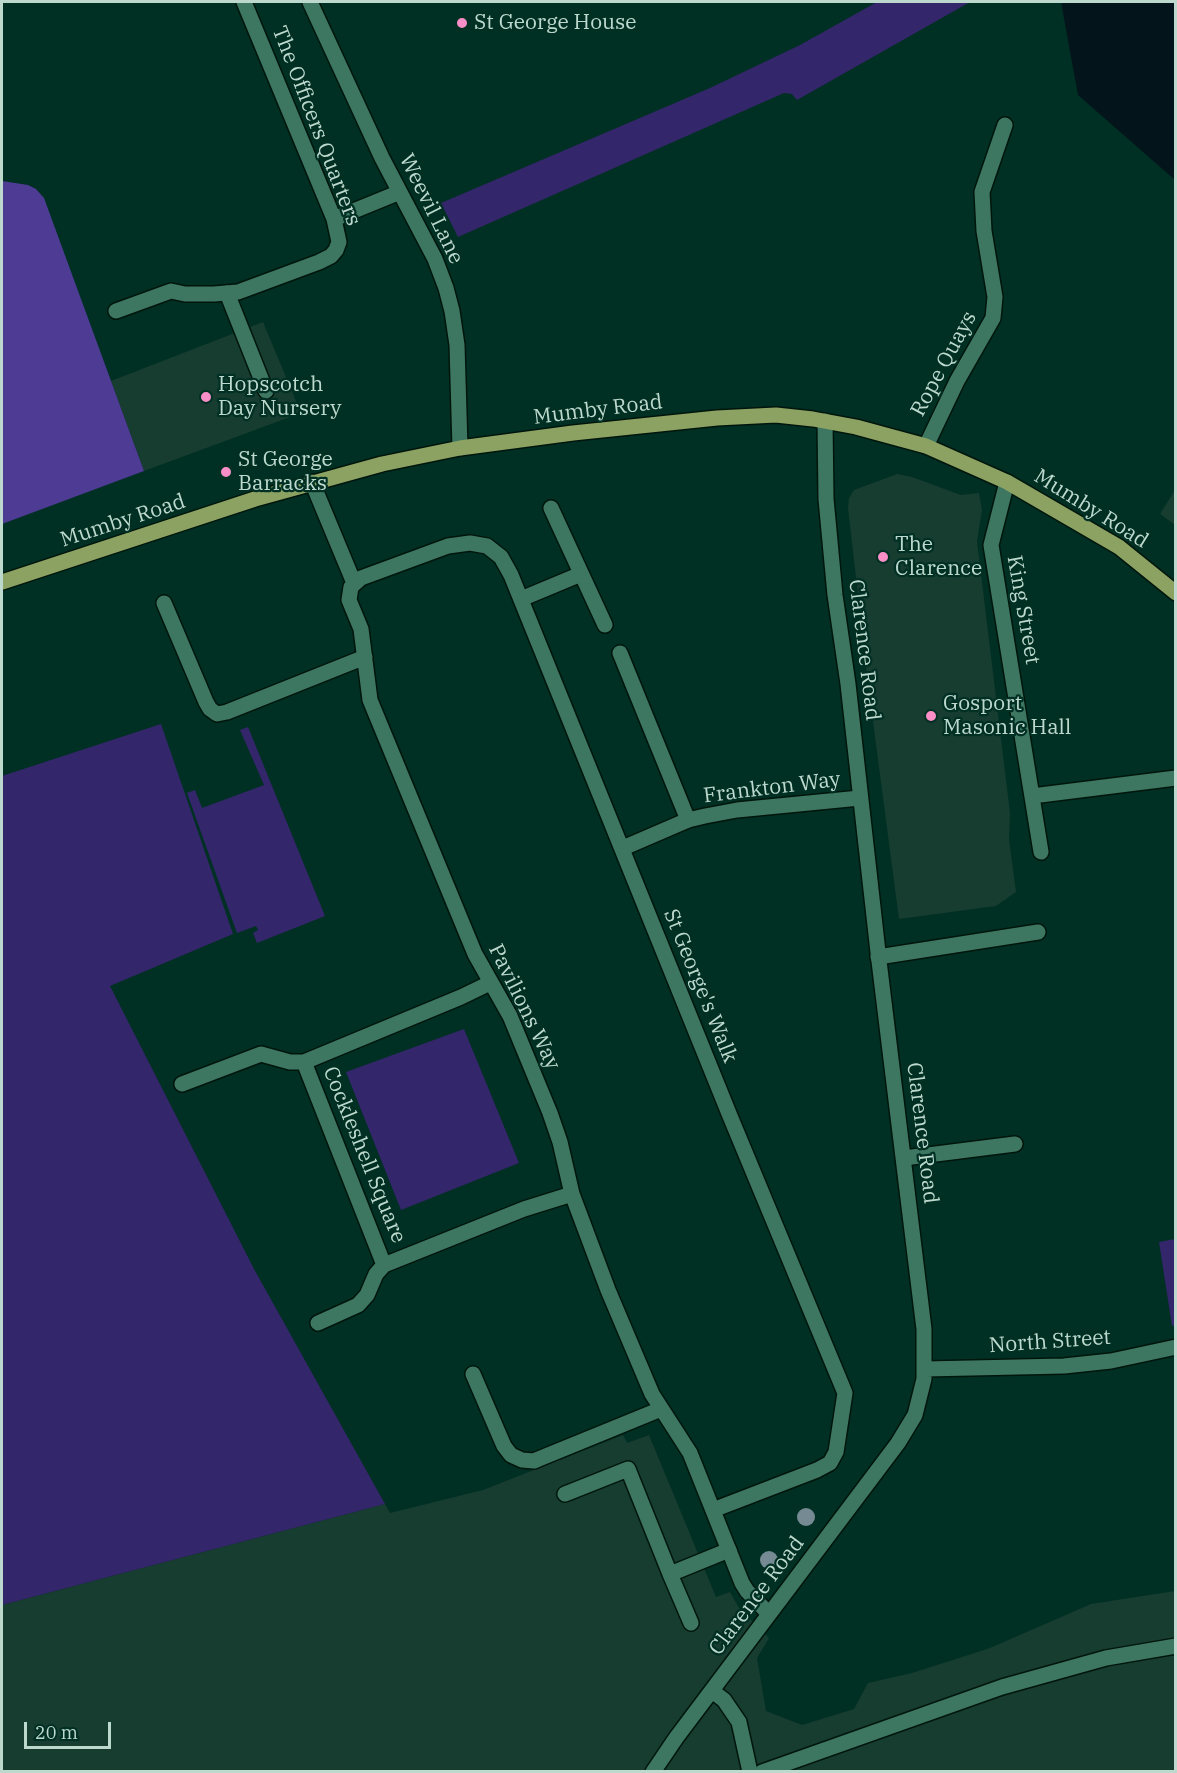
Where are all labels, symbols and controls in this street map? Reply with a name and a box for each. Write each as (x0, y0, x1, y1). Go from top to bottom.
place label: St George House (474, 10, 636, 36)
marker: St George House (455, 16, 469, 30)
street label: The Officers Quarters (266, 23, 366, 229)
street label: Weevil Lane (393, 150, 469, 268)
street label: Rope Quays (906, 307, 982, 421)
place label: Hopscotch Day Nursery (218, 372, 341, 422)
marker: Hopscotch Day Nursery (199, 390, 213, 404)
street label: Mumby Road (532, 390, 664, 430)
place label: St George Barracks (238, 447, 333, 497)
street label: Mumby Road (1029, 464, 1153, 554)
marker: St George Barracks (219, 465, 233, 479)
street label: Mumby Road (57, 489, 189, 553)
place label: The Clarence (895, 532, 982, 582)
marker: The Clarence (876, 550, 890, 564)
street label: King Street (1001, 554, 1045, 666)
street label: Clarence Road (843, 578, 885, 722)
place label: Gosport Masonic Hall (943, 691, 1071, 741)
marker: Gosport Masonic Hall (924, 709, 938, 723)
street label: Frankton Way (702, 767, 842, 809)
street label: St George's Walk (658, 905, 742, 1067)
street label: Pavilions Way (483, 940, 565, 1074)
street label: Clarence Road (901, 1061, 943, 1205)
street label: Cockleshell Square (317, 1063, 411, 1247)
street label: North Street (988, 1325, 1112, 1359)
street label: Clarence Road (704, 1532, 810, 1660)
scale bar (27, 1710, 114, 1748)
text: 20 m (35, 1721, 78, 1744)

